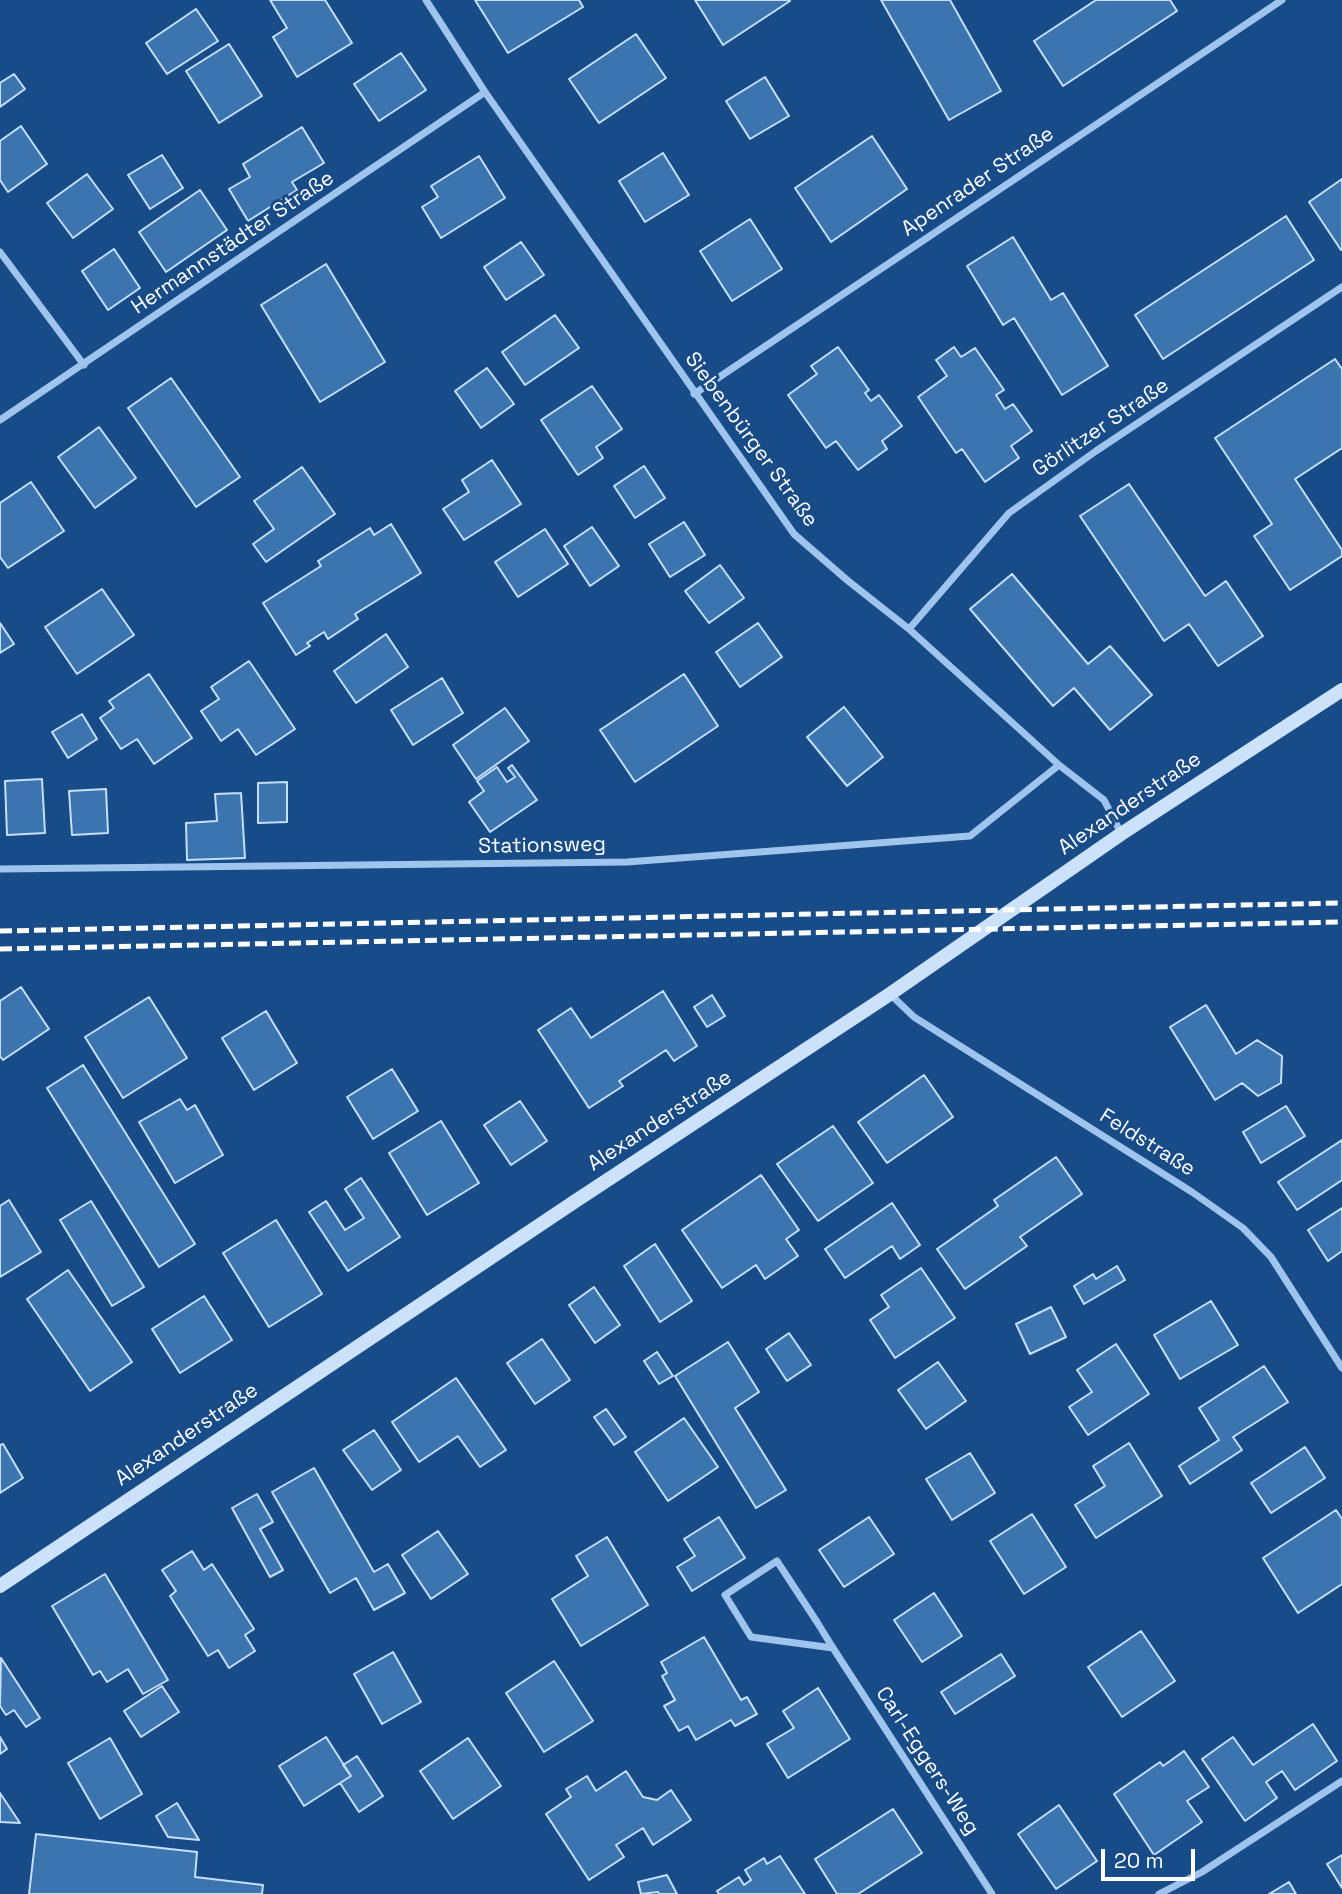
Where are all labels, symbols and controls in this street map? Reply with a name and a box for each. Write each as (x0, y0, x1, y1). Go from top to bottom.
street label: Apenrader Straße (897, 122, 1059, 242)
street label: Hermannstädter Straße (127, 166, 339, 320)
street label: Siebenbürger Straße (679, 348, 823, 532)
street label: Görlitzer Straße (1028, 373, 1174, 483)
street label: Alexanderstraße (1054, 747, 1206, 861)
street label: Stationsweg (478, 832, 606, 860)
street label: Alexanderstraße (583, 1065, 737, 1177)
street label: Feldstraße (1095, 1104, 1199, 1182)
street label: Alexanderstraße (111, 1378, 263, 1492)
street label: Carl-Eggers-Weg (870, 1682, 984, 1840)
scale bar (1104, 1834, 1198, 1878)
text: 20 m (1114, 1847, 1164, 1874)

